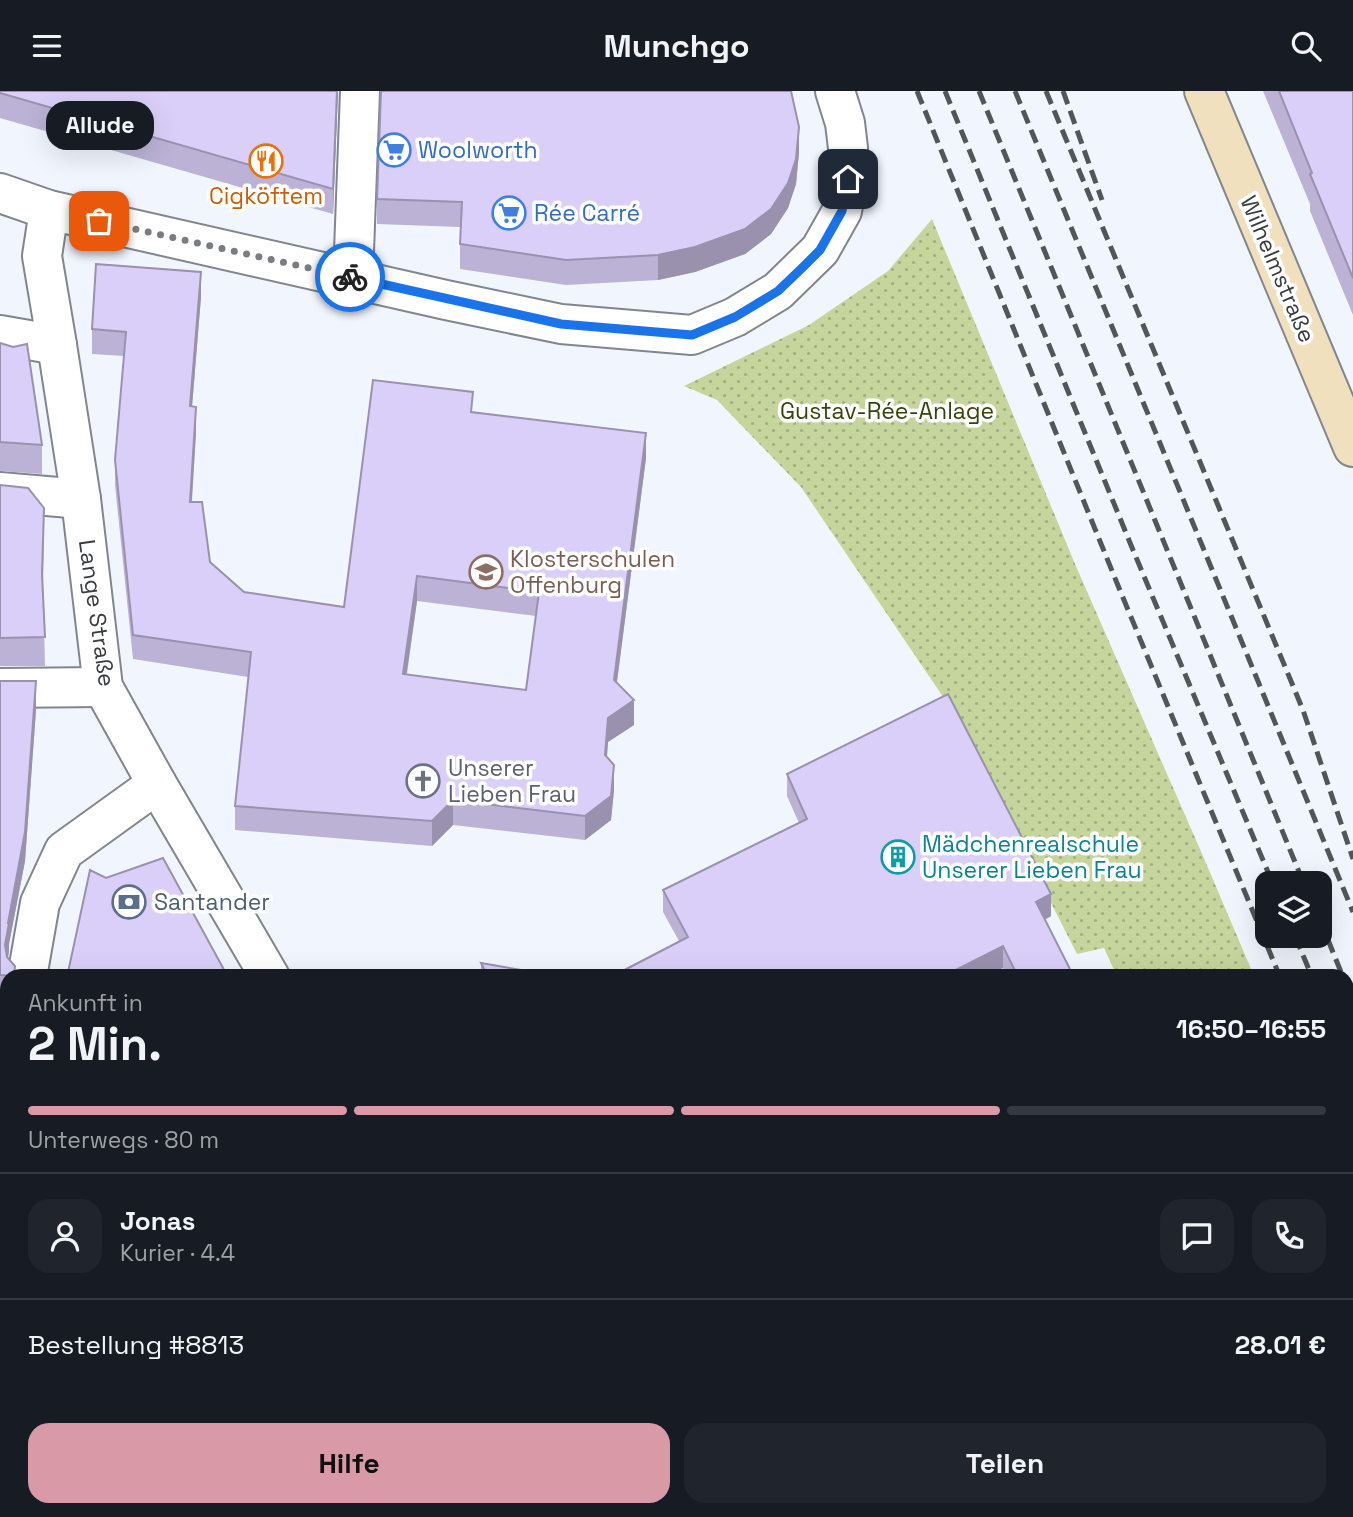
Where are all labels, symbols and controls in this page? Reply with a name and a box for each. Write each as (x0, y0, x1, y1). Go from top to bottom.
text: Munchgo (603, 26, 750, 66)
icon: menu (28, 27, 66, 65)
icon: search (1287, 27, 1325, 65)
callout: Allude (45, 102, 153, 151)
text: Allude (66, 110, 134, 140)
supermarket icon: Woolworth (375, 131, 413, 169)
place label: Woolworth (418, 135, 538, 165)
restaurant icon: Cigköftem (247, 142, 285, 180)
pin (818, 149, 878, 209)
icon: home (829, 160, 867, 198)
place label: Cigköftem (209, 181, 323, 211)
pin (69, 191, 129, 251)
street label: Wilhelmstraße (1234, 191, 1322, 347)
supermarket icon: Rée Carré (490, 194, 528, 232)
place label: Rée Carré (534, 198, 640, 228)
icon: bag (80, 202, 118, 240)
courier (315, 242, 385, 312)
icon: bike (331, 258, 369, 296)
park label: Gustav-Rée-Anlage (780, 396, 994, 426)
street label: Lange Straße (72, 537, 122, 689)
place label: Klosterschulen Offenburg (510, 544, 675, 600)
school or university icon: Klosterschulen Offenburg (467, 553, 505, 591)
place label: Unserer Lieben Frau (448, 753, 576, 809)
church icon: Unserer Lieben Frau (404, 762, 442, 800)
place label: Mädchenrealschule Unserer Lieben Frau (922, 829, 1142, 885)
building icon: Mädchenrealschule Unserer Lieben Frau (879, 838, 917, 876)
map controls (1255, 871, 1332, 948)
button: layers (1255, 871, 1332, 948)
bank icon: Santander (110, 883, 148, 921)
place label: Santander (154, 887, 270, 917)
text: Ankunft in (28, 988, 143, 1018)
text: 16:50–16:55 (1176, 1012, 1326, 1046)
text: 2 Min. (28, 1015, 162, 1073)
text: Unterwegs · 80 m (28, 1125, 219, 1155)
button: person (28, 1199, 102, 1273)
button: chat (1160, 1199, 1234, 1273)
button: phone (1252, 1199, 1326, 1273)
text: Jonas (120, 1204, 195, 1238)
text: Kurier · 4.4 (120, 1238, 235, 1268)
text: Bestellung #8813 (28, 1328, 244, 1362)
text: 28.01 € (1235, 1328, 1326, 1362)
button: Hilfe (28, 1423, 670, 1503)
button: Teilen (684, 1423, 1326, 1503)

